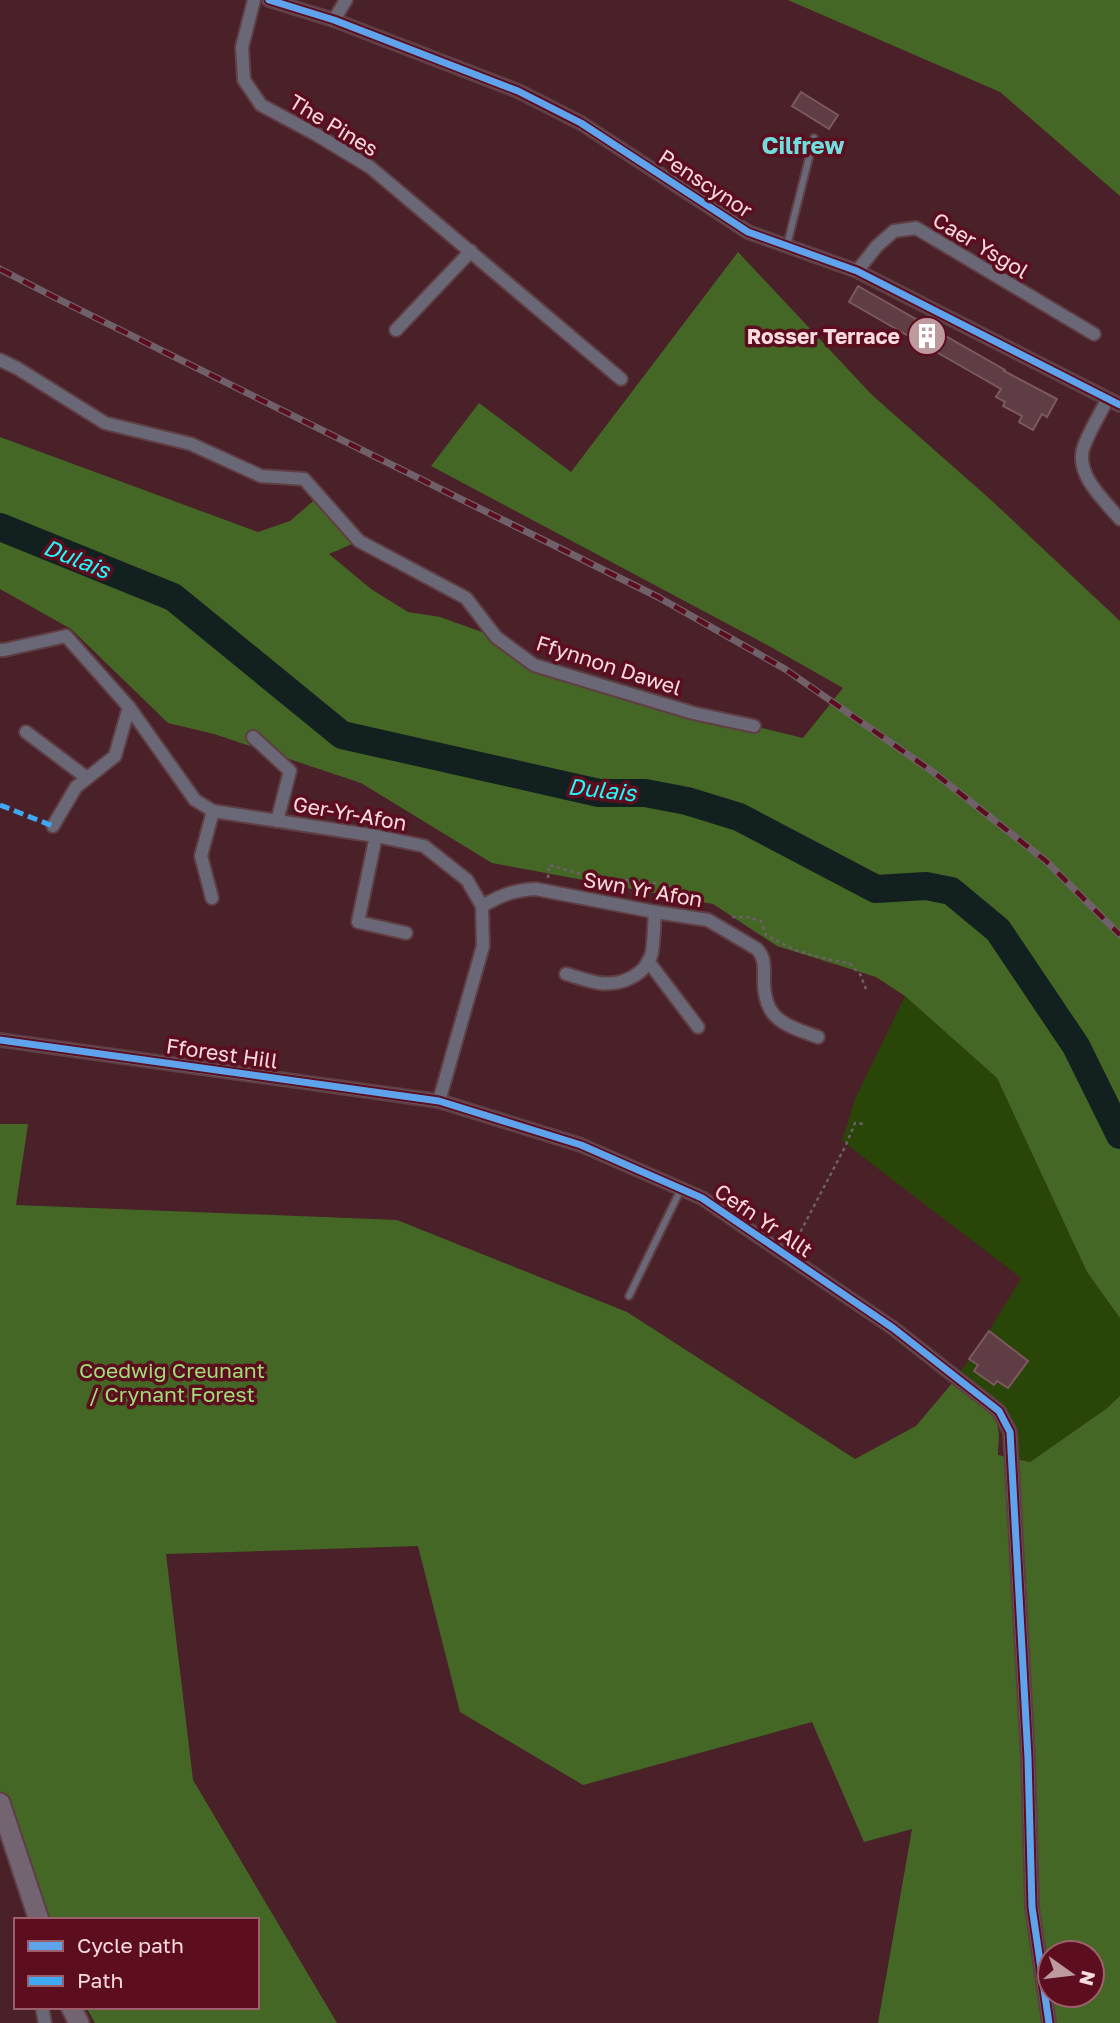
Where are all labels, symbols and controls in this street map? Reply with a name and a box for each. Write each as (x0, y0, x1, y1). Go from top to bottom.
street label: The Pines (285, 88, 383, 162)
district label: Cilfrew (762, 130, 845, 159)
street label: Penscynor (654, 143, 758, 223)
street label: Caer Ysgol (928, 206, 1034, 284)
building icon: Rosser Terrace (906, 315, 948, 357)
place label: Rosser Terrace (747, 323, 900, 349)
water label: Dulais (40, 532, 115, 584)
street label: Ffynnon Dawel (533, 629, 685, 701)
water label: Dulais (566, 771, 638, 807)
street label: Ger-Yr-Afon (291, 790, 409, 836)
street label: Swn Yr Afon (581, 866, 705, 912)
street label: Fforest Hill (164, 1032, 280, 1074)
street label: Cefn Yr Allt (710, 1178, 818, 1262)
park label: Coedwig Creunant / Crynant Forest (79, 1357, 265, 1407)
legend (14, 1918, 259, 2009)
text: Cycle path (77, 1932, 184, 1958)
north arrow (1036, 1939, 1106, 2009)
text: Path (77, 1967, 124, 1993)
text: N (1075, 1968, 1101, 1988)

